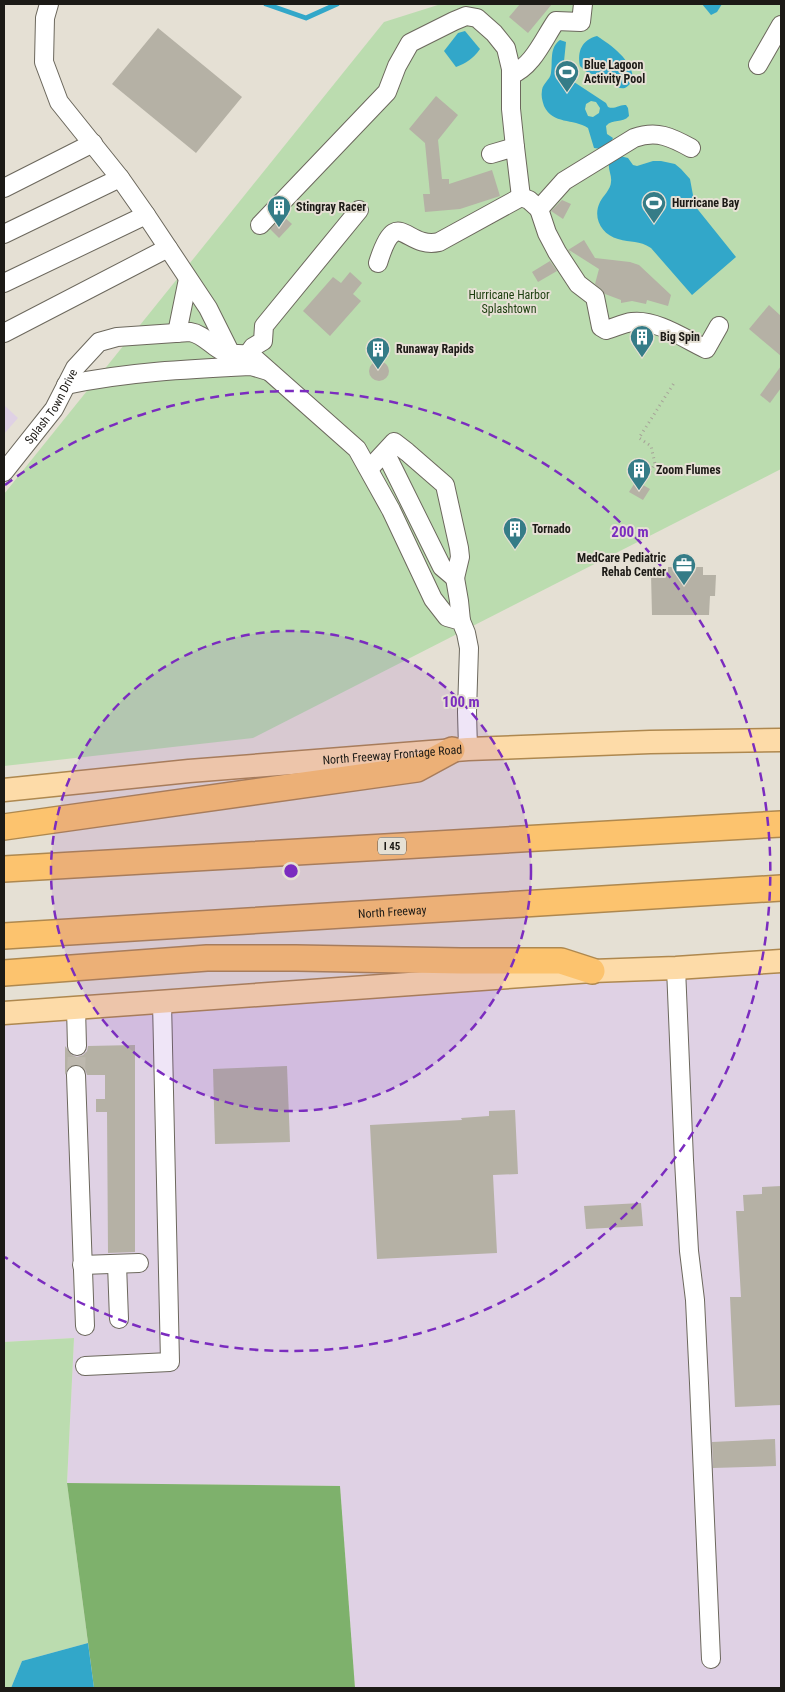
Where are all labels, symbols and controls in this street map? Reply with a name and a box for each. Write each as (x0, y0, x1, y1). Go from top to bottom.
place label: Blue Lagoon Activity Pool (584, 58, 645, 86)
sports icon: Blue Lagoon Activity Pool (554, 59, 580, 93)
sports icon: Hurricane Bay (641, 190, 667, 224)
building icon: Stingray Racer (266, 194, 292, 228)
place label: Hurricane Bay (672, 196, 740, 210)
place label: Stingray Racer (296, 200, 366, 214)
park label: Hurricane Harbor Splashtown (468, 288, 550, 316)
building icon: Big Spin (629, 324, 655, 358)
place label: Big Spin (660, 330, 700, 344)
building icon: Runaway Rapids (365, 336, 391, 370)
place label: Runaway Rapids (396, 342, 475, 356)
street label: Splash Town Drive (22, 366, 80, 447)
building icon: Zoom Flumes (626, 457, 652, 491)
place label: Zoom Flumes (656, 463, 721, 477)
building icon: Tornado (502, 516, 528, 550)
place label: Tornado (532, 522, 571, 536)
text: 200 m (611, 523, 649, 541)
place label: MedCare Pediatric Rehab Center (577, 551, 666, 579)
office icon: MedCare Pediatric Rehab Center (671, 552, 697, 586)
text: 100 m (442, 693, 480, 711)
street label: North Freeway Frontage Road (322, 742, 463, 767)
road number: I 45 (378, 838, 406, 854)
centre of rings (282, 862, 300, 880)
street label: North Freeway (358, 903, 427, 921)

